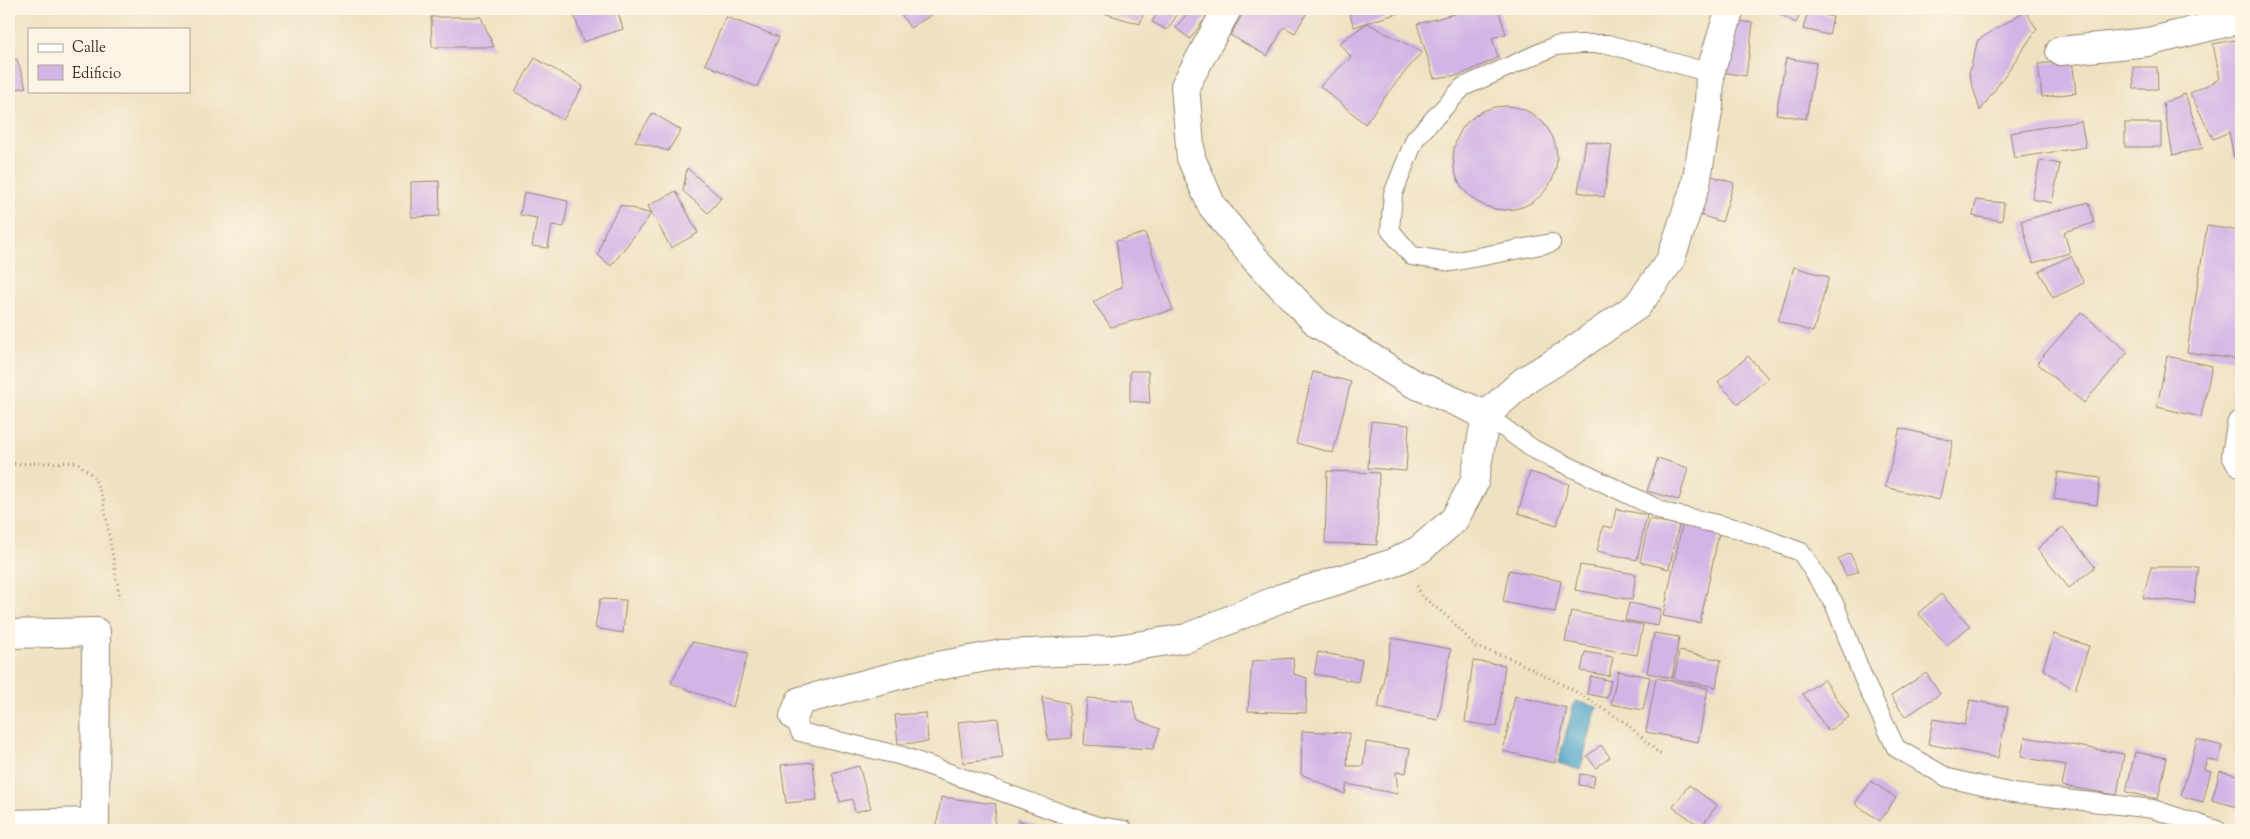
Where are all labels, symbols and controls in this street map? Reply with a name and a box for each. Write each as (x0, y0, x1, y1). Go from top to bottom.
legend (28, 28, 190, 92)
text: Calle (72, 38, 106, 59)
text: Edificio (72, 64, 121, 85)

